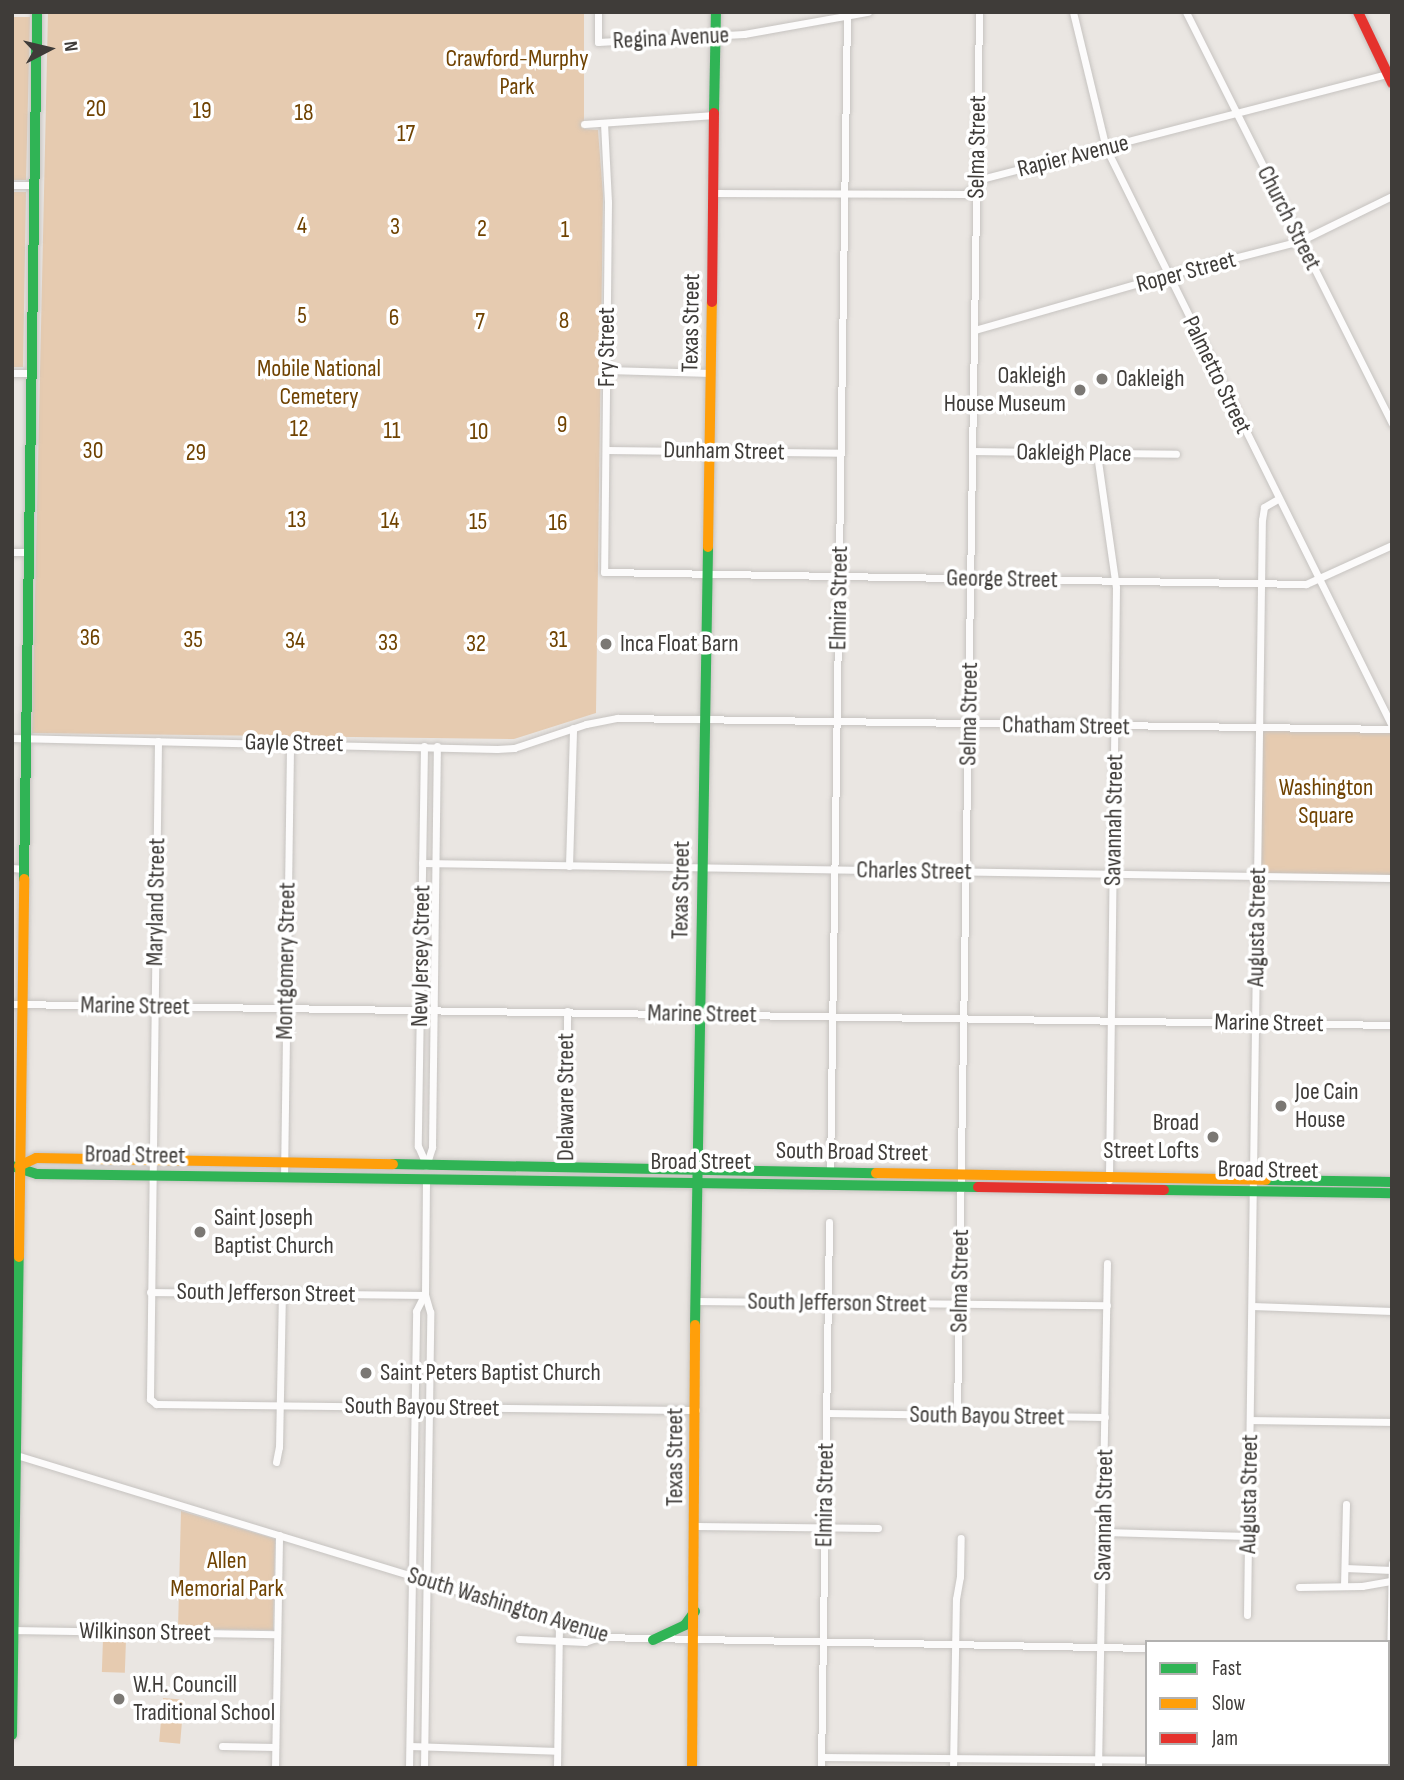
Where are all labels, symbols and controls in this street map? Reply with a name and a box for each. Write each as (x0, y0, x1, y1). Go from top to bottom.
north arrow (14, 14, 84, 84)
street label: Regina Avenue (612, 21, 730, 55)
text: N (58, 40, 82, 53)
park label: Crawford-Murphy Park (446, 45, 588, 101)
park label: 20 (86, 95, 106, 123)
street label: Selma Street (962, 95, 992, 199)
park label: 19 (192, 97, 212, 125)
park label: 18 (295, 99, 313, 127)
park label: 17 (397, 120, 415, 148)
street label: Rapier Avenue (1014, 128, 1132, 184)
street label: Church Street (1251, 161, 1327, 275)
park label: 4 (297, 212, 307, 240)
park label: 3 (390, 213, 400, 241)
park label: 2 (477, 215, 487, 243)
park label: 1 (561, 216, 569, 244)
street label: Roper Street (1133, 245, 1239, 299)
street label: Texas Street (676, 273, 706, 373)
park label: 5 (297, 302, 307, 330)
park label: 6 (389, 304, 399, 332)
park label: 8 (559, 307, 569, 335)
street label: Fry Street (593, 307, 621, 387)
park label: 7 (475, 308, 485, 336)
street label: Palmetto Street (1176, 311, 1258, 439)
park label: Mobile National Cemetery (257, 355, 381, 411)
place label: Oakleigh House Museum (944, 362, 1066, 418)
place label: Oakleigh (1116, 365, 1184, 393)
marker: Oakleigh (1094, 371, 1110, 387)
marker: Oakleigh House Museum (1072, 382, 1088, 398)
park label: 9 (557, 411, 567, 439)
park label: 12 (290, 415, 308, 443)
park label: 11 (384, 417, 400, 445)
park label: 10 (469, 418, 489, 446)
street label: Dunham Street (663, 436, 785, 466)
park label: 30 (83, 437, 103, 465)
street label: Oakleigh Place (1016, 438, 1132, 468)
park label: 29 (186, 439, 206, 467)
park label: 13 (288, 506, 306, 534)
park label: 14 (381, 507, 399, 535)
park label: 15 (469, 508, 487, 536)
park label: 16 (549, 509, 567, 537)
street label: Elmira Street (824, 546, 854, 650)
street label: George Street (946, 564, 1058, 594)
park label: 36 (80, 624, 100, 652)
park label: 35 (183, 626, 203, 654)
park label: 31 (549, 626, 567, 654)
park label: 34 (285, 627, 305, 655)
park label: 33 (378, 629, 398, 657)
park label: 32 (466, 630, 486, 658)
place label: Inca Float Barn (620, 630, 739, 658)
marker: Inca Float Barn (598, 636, 614, 652)
street label: Selma Street (954, 662, 984, 766)
street label: Chatham Street (1002, 710, 1130, 742)
street label: Gayle Street (244, 728, 344, 758)
street label: Savannah Street (1098, 754, 1130, 886)
park label: Washington Square (1279, 774, 1373, 830)
street label: Maryland Street (140, 838, 172, 966)
street label: Texas Street (666, 840, 696, 940)
street label: Charles Street (856, 856, 972, 886)
street label: Augusta Street (1242, 867, 1272, 987)
street label: Montgomery Street (270, 882, 302, 1040)
street label: New Jersey Street (405, 885, 437, 1027)
street label: Marine Street (80, 991, 190, 1021)
street label: Marine Street (647, 999, 757, 1029)
street label: Marine Street (1214, 1008, 1324, 1038)
street label: Delaware Street (552, 1033, 580, 1161)
place label: Joe Cain House (1295, 1078, 1359, 1134)
marker: Joe Cain House (1273, 1098, 1289, 1114)
place label: Broad Street Lofts (1103, 1109, 1199, 1165)
marker: Broad Street Lofts (1205, 1129, 1221, 1145)
street label: South Broad Street (776, 1136, 928, 1168)
street label: Broad Street (84, 1140, 186, 1170)
street label: Broad Street (651, 1148, 751, 1176)
street label: Broad Street (1217, 1155, 1319, 1185)
place label: Saint Joseph Baptist Church (214, 1204, 334, 1260)
marker: Saint Joseph Baptist Church (192, 1224, 208, 1240)
street label: Selma Street (945, 1229, 975, 1333)
street label: South Jefferson Street (176, 1277, 356, 1309)
street label: South Jefferson Street (747, 1287, 927, 1319)
place label: Saint Peters Baptist Church (380, 1359, 601, 1387)
marker: Saint Peters Baptist Church (358, 1365, 374, 1381)
street label: South Bayou Street (344, 1391, 500, 1423)
street label: South Bayou Street (909, 1400, 1065, 1432)
street label: Texas Street (661, 1408, 689, 1506)
street label: Augusta Street (1234, 1434, 1264, 1554)
street label: Elmira Street (810, 1443, 840, 1547)
street label: Savannah Street (1088, 1449, 1120, 1581)
park label: Allen Memorial Park (170, 1547, 284, 1603)
street label: South Washington Avenue (404, 1561, 612, 1649)
street label: Wilkinson Street (79, 1616, 211, 1648)
legend (1145, 1640, 1390, 1766)
text: Fast (1212, 1656, 1242, 1681)
place label: W.H. Councill Traditional School (133, 1671, 275, 1727)
marker: W.H. Councill Traditional School (111, 1691, 127, 1707)
text: Slow (1212, 1691, 1245, 1716)
text: Jam (1212, 1726, 1238, 1751)

